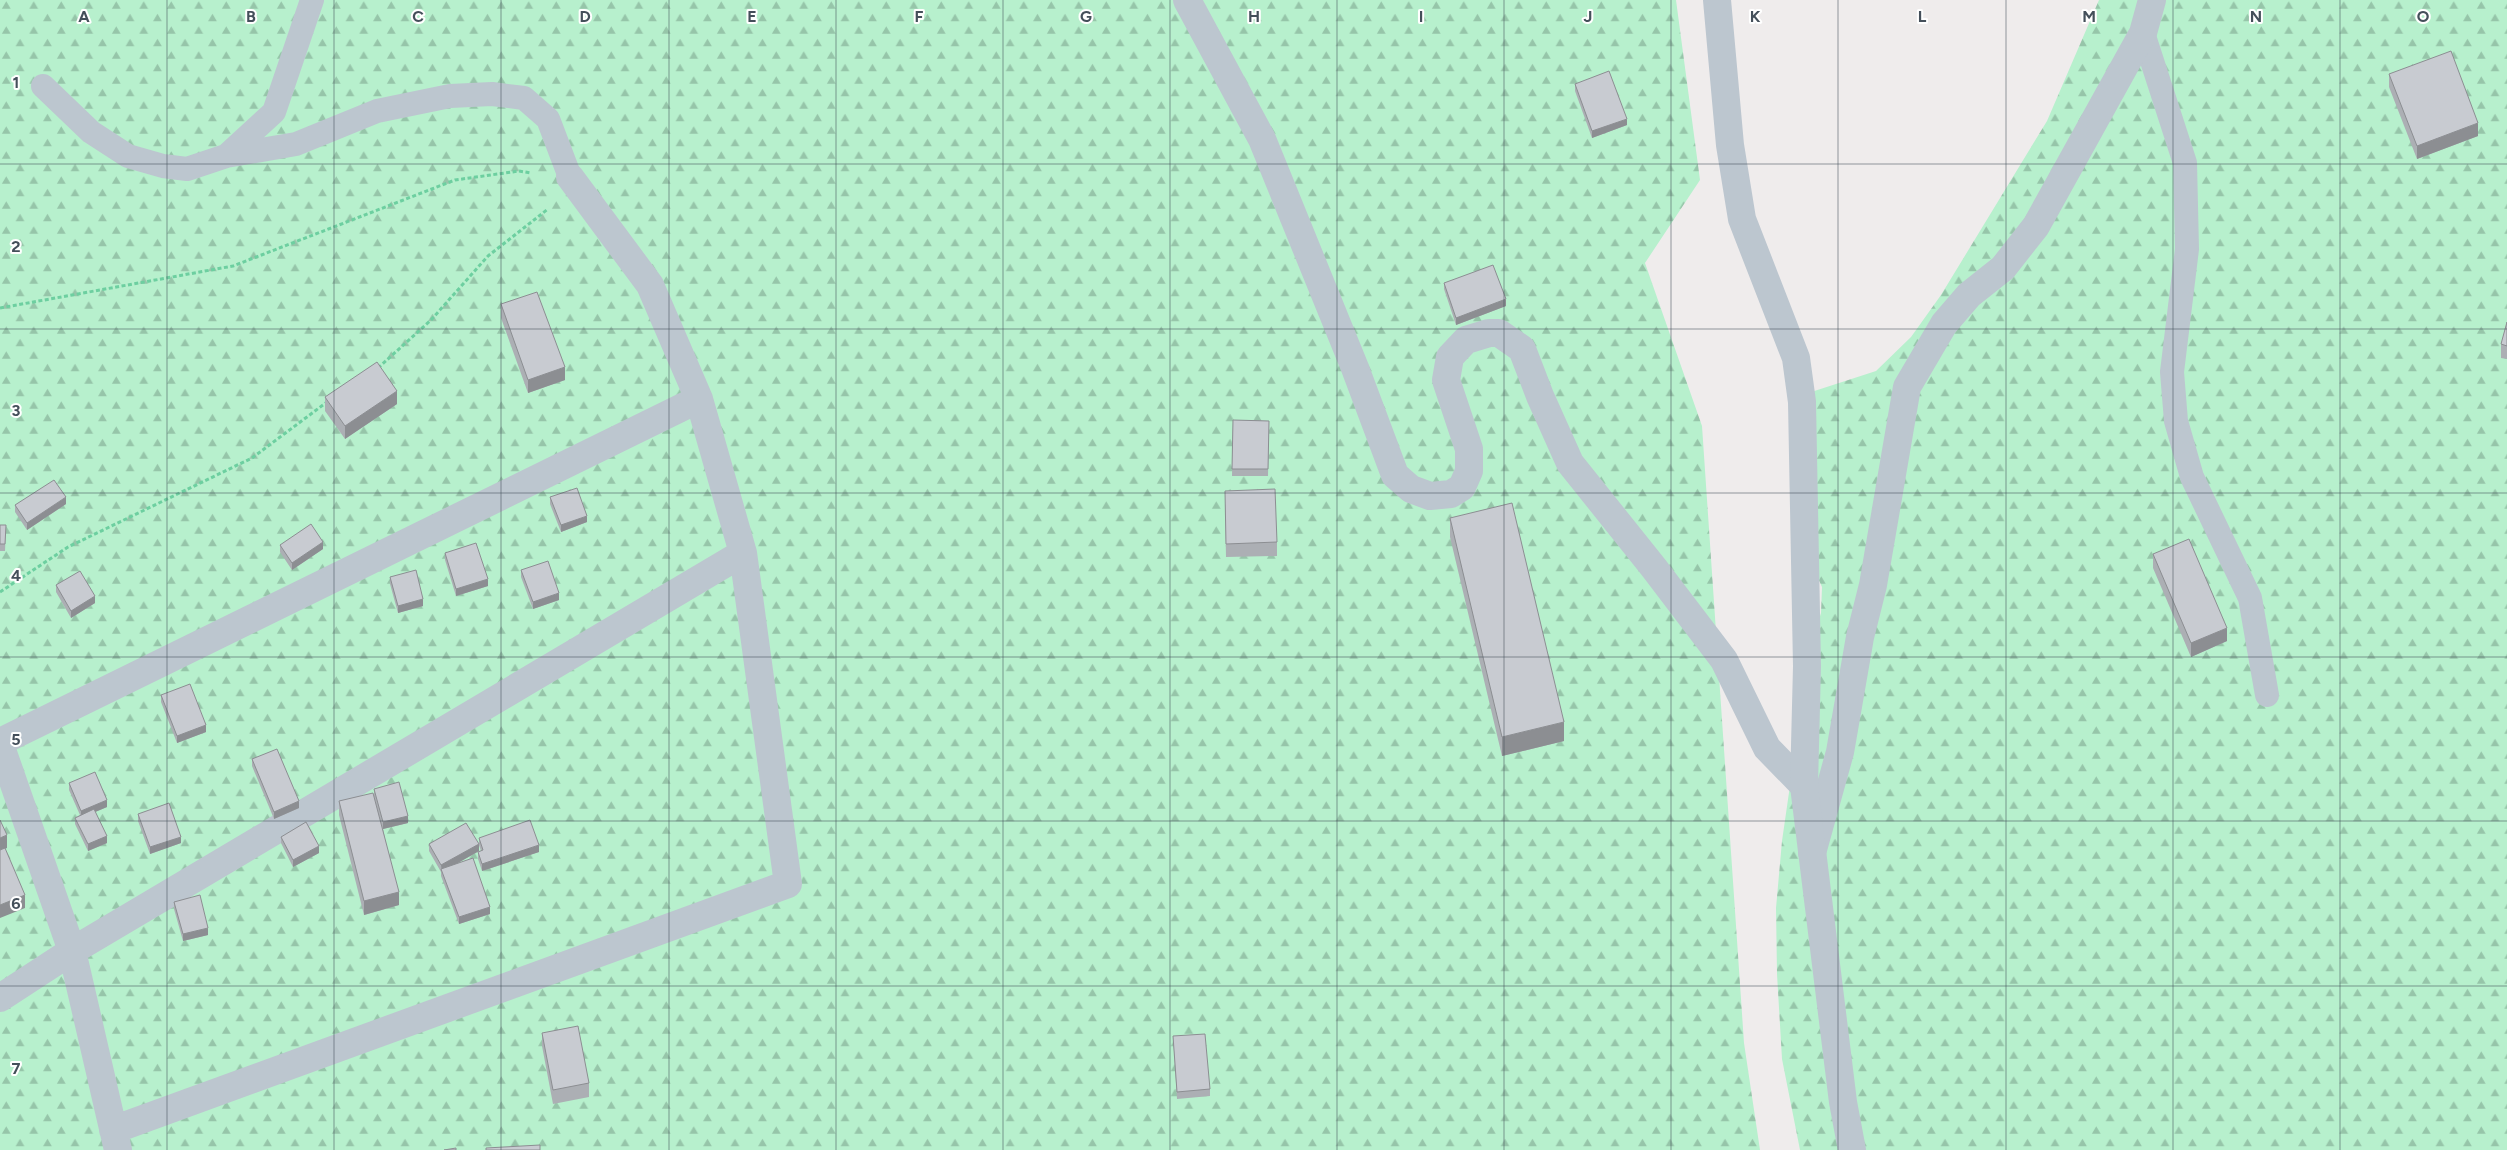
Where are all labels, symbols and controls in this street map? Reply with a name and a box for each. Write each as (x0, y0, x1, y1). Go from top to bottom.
text: A (78, 7, 90, 26)
text: B (246, 7, 256, 26)
text: C (412, 7, 424, 26)
text: D (579, 7, 591, 26)
text: E (747, 7, 757, 26)
text: F (915, 7, 924, 26)
text: G (1080, 7, 1092, 26)
text: H (1248, 7, 1260, 26)
text: I (1419, 7, 1423, 26)
text: J (1584, 7, 1592, 26)
text: K (1750, 7, 1761, 26)
text: L (1918, 7, 1927, 26)
text: M (2082, 7, 2096, 26)
text: N (2250, 7, 2262, 26)
text: O (2417, 7, 2430, 26)
text: 1 (13, 73, 19, 92)
text: 2 (11, 237, 21, 256)
text: 3 (12, 401, 21, 420)
text: 4 (11, 566, 21, 585)
text: 5 (11, 730, 21, 749)
text: 6 (11, 894, 21, 913)
text: 7 (12, 1059, 21, 1078)

